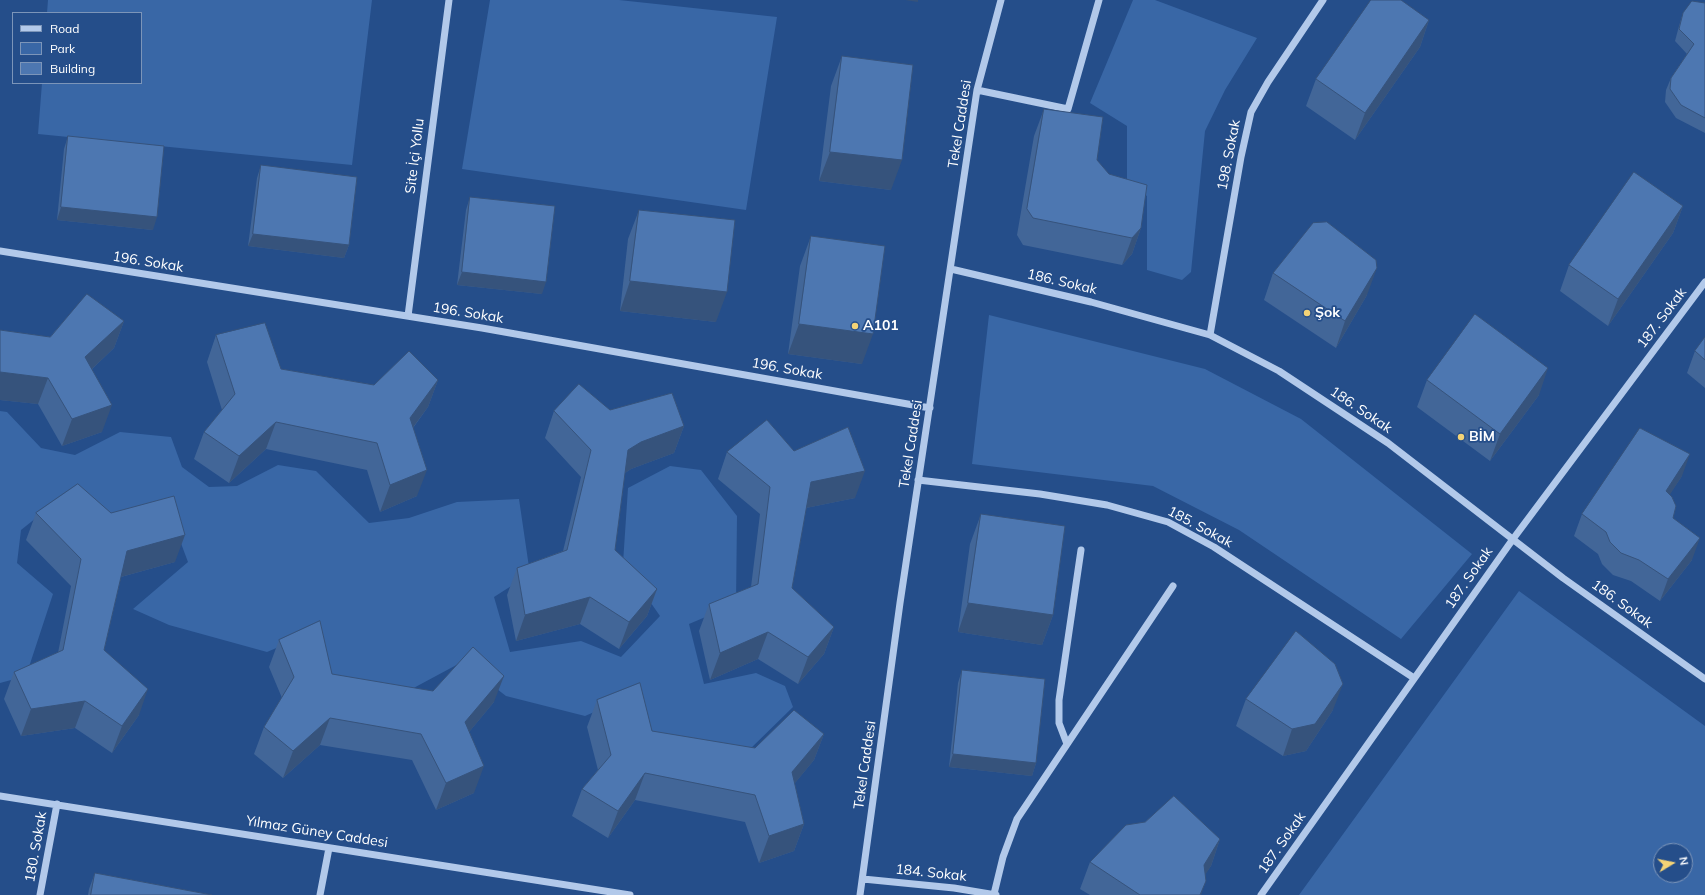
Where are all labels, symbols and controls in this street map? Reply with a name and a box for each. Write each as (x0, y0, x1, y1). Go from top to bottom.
legend (12, 12, 142, 84)
text: Road (50, 21, 79, 36)
text: Park (50, 41, 75, 56)
text: Building (50, 61, 95, 76)
street label: Tekel Caddesi (945, 79, 975, 169)
street label: Site İçi Yollu (402, 117, 428, 195)
street label: 198. Sokak (1214, 118, 1244, 192)
street label: 196. Sokak (111, 248, 185, 276)
street label: 186. Sokak (1025, 266, 1099, 298)
street label: 187. Sokak (1634, 284, 1690, 352)
street label: 196. Sokak (431, 299, 505, 327)
place label: Şok (1315, 305, 1340, 321)
marker: Şok (1302, 308, 1312, 318)
place label: A101 (863, 318, 899, 334)
marker: A101 (850, 321, 860, 331)
street label: 196. Sokak (750, 355, 824, 383)
street label: 186. Sokak (1327, 383, 1395, 437)
street label: Tekel Caddesi (896, 399, 926, 489)
place label: BİM (1469, 429, 1495, 445)
marker: BİM (1456, 432, 1466, 442)
street label: 185. Sokak (1164, 503, 1236, 551)
street label: 187. Sokak (1442, 544, 1496, 612)
street label: 186. Sokak (1588, 576, 1656, 632)
street label: Tekel Caddesi (850, 720, 880, 810)
street label: 187. Sokak (1255, 809, 1309, 877)
street label: 180. Sokak (22, 810, 50, 884)
street label: Yılmaz Güney Caddesi (245, 812, 389, 852)
north arrow (1653, 843, 1693, 883)
text: N (1676, 856, 1691, 866)
street label: 184. Sokak (895, 861, 967, 885)

